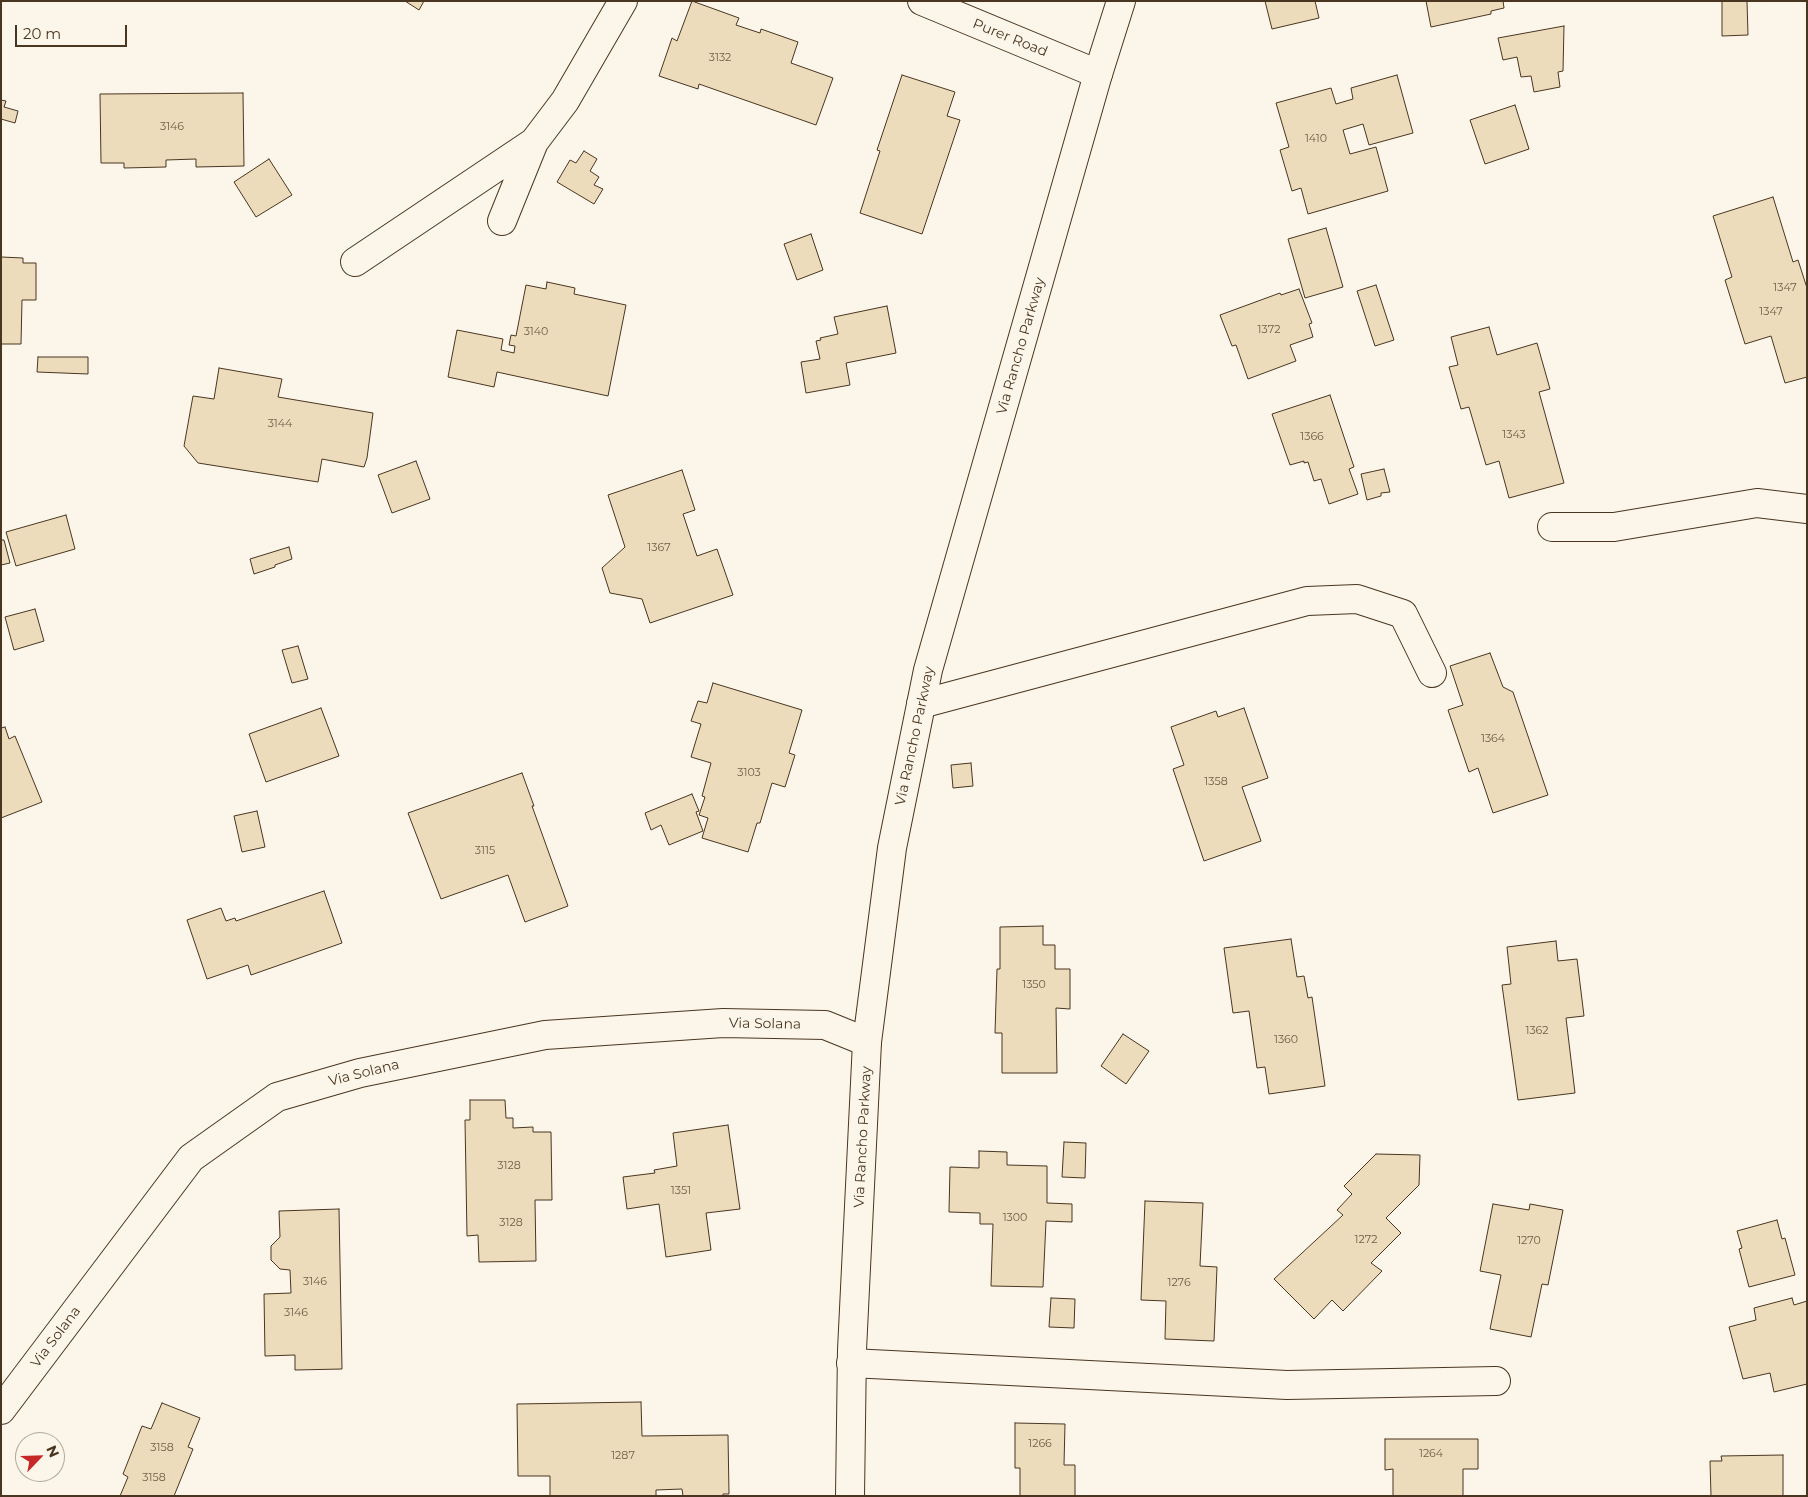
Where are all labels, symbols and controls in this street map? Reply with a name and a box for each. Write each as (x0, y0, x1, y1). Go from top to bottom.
scale bar (18, 15, 130, 47)
street label: Purer Road (970, 15, 1050, 61)
text: 20 m (23, 24, 61, 43)
house number: 3132 (709, 51, 731, 65)
house number: 3146 (160, 120, 184, 134)
house number: 1410 (1305, 132, 1327, 146)
street label: Via Rancho Parkway (993, 275, 1049, 417)
house number: 1347 (1773, 281, 1797, 295)
house number: 1347 (1759, 305, 1783, 319)
house number: 1372 (1258, 323, 1280, 337)
house number: 3140 (524, 325, 548, 339)
house number: 3144 (268, 417, 292, 431)
house number: 1343 (1502, 428, 1526, 442)
house number: 1366 (1300, 430, 1324, 444)
house number: 1367 (647, 541, 671, 555)
street label: Via Rancho Parkway (892, 665, 938, 807)
house number: 1364 (1481, 732, 1505, 746)
house number: 3103 (737, 766, 761, 780)
house number: 1358 (1204, 775, 1228, 789)
house number: 3115 (475, 844, 495, 858)
house number: 1350 (1022, 978, 1046, 992)
street label: Via Solana (729, 1015, 801, 1033)
house number: 1362 (1525, 1024, 1549, 1038)
house number: 1360 (1274, 1033, 1298, 1047)
street label: Via Solana (327, 1056, 401, 1090)
street label: Via Rancho Parkway (851, 1066, 875, 1208)
house number: 3128 (497, 1159, 521, 1173)
house number: 1351 (671, 1184, 691, 1198)
house number: 1300 (1003, 1211, 1027, 1225)
house number: 3128 (499, 1216, 523, 1230)
house number: 1272 (1355, 1233, 1377, 1247)
house number: 1270 (1517, 1234, 1541, 1248)
house number: 3146 (303, 1275, 327, 1289)
house number: 1276 (1167, 1276, 1191, 1290)
street label: Via Solana (28, 1303, 84, 1371)
house number: 3146 (284, 1306, 308, 1320)
north arrow (15, 1432, 65, 1482)
house number: 1266 (1028, 1437, 1052, 1451)
house number: 3158 (150, 1441, 174, 1455)
text: N (42, 1442, 63, 1460)
house number: 1264 (1419, 1447, 1443, 1461)
house number: 1287 (611, 1449, 635, 1463)
house number: 3158 (142, 1471, 166, 1485)

